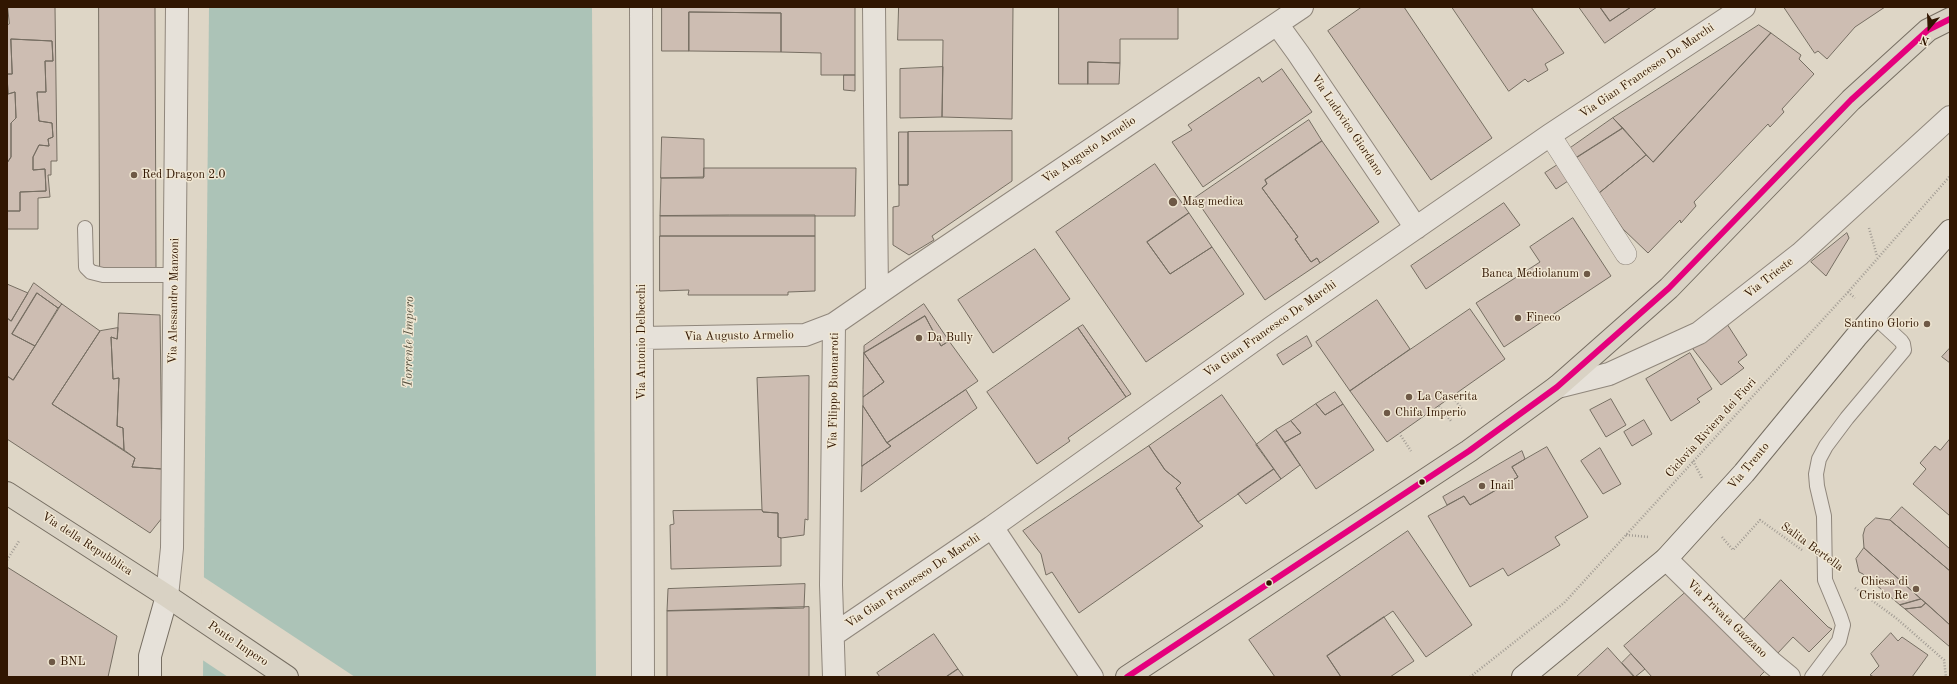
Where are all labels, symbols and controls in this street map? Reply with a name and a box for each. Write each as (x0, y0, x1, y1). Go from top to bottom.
north arrow (1909, 8, 1949, 48)
street label: Via Gian Francesco De Marchi (1577, 21, 1717, 121)
text: N (1919, 33, 1931, 46)
street label: Via Ludovico Giordano (1308, 72, 1386, 178)
street label: Via Augusto Armelio (1039, 113, 1139, 187)
place label: Red Dragon 2.0 (142, 168, 225, 182)
marker: Red Dragon 2.0 (129, 170, 139, 180)
place label: Mag medica (1182, 195, 1244, 209)
marker: Mag medica (1167, 196, 1179, 208)
street label: Via Alessandro Manzoni (166, 238, 182, 364)
street label: Via Trieste (1742, 254, 1796, 302)
place label: Banca Mediolanum (1481, 267, 1579, 281)
marker: Banca Mediolanum (1582, 269, 1592, 279)
street label: Via Gian Francesco De Marchi (1201, 278, 1339, 380)
street label: Via Antonio Delbecchi (635, 284, 649, 400)
water label: Torrente Impero (400, 296, 418, 388)
place label: Fineco (1526, 311, 1561, 325)
marker: Fineco (1513, 313, 1523, 323)
place label: Santino Glorio (1844, 317, 1919, 331)
marker: Santino Glorio (1922, 319, 1932, 329)
street label: Via Augusto Armelio (684, 328, 794, 344)
place label: Da Bully (927, 331, 973, 345)
street label: Via Filippo Buonarroti (826, 332, 842, 450)
marker: Da Bully (914, 333, 924, 343)
street label: Ciclovia Riviera dei Fiori (1662, 375, 1760, 481)
place label: La Caserita (1417, 390, 1477, 404)
marker: La Caserita (1404, 392, 1414, 402)
place label: Chifa Imperio (1395, 406, 1466, 420)
marker: Chifa Imperio (1382, 408, 1392, 418)
street label: Via Trento (1725, 440, 1773, 492)
unlabelled marker (1417, 477, 1427, 487)
place label: Inail (1490, 479, 1514, 493)
marker: Inail (1477, 481, 1487, 491)
street label: Via della Repubblica (39, 509, 135, 579)
street label: Salita Bertella (1778, 519, 1846, 575)
street label: Via Gian Francesco De Marchi (843, 531, 983, 631)
place label: Chiesa di Cristo Re (1859, 575, 1908, 603)
street label: Via Privata Gazzano (1684, 577, 1770, 661)
unlabelled marker (1264, 578, 1274, 588)
marker: Chiesa di Cristo Re (1911, 584, 1921, 594)
street label: Ponte Impero (205, 618, 271, 670)
place label: BNL (60, 655, 86, 669)
marker: BNL (47, 657, 57, 667)

